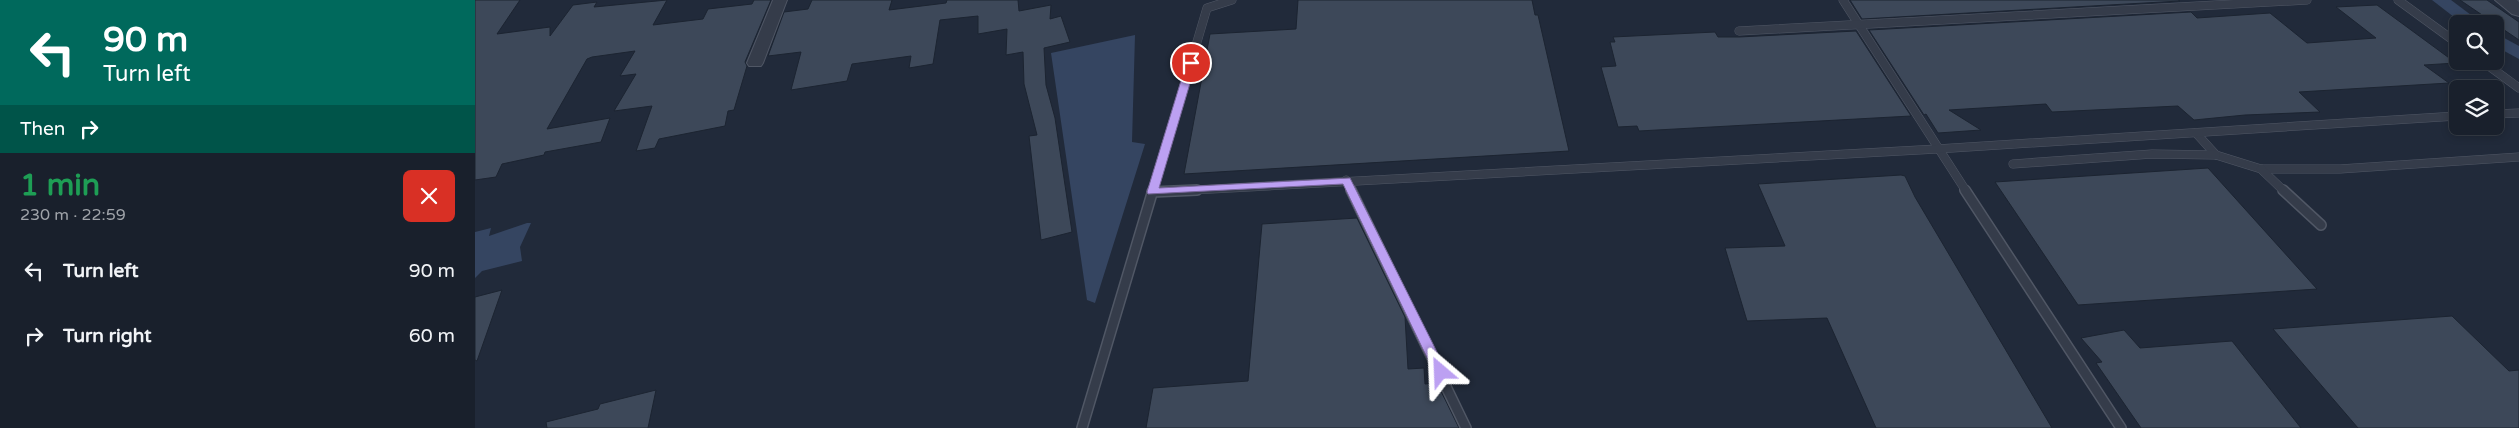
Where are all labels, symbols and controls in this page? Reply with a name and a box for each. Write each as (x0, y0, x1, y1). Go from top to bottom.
map controls (2449, 15, 2504, 135)
button: search (2449, 15, 2504, 70)
text: 90 m (103, 19, 188, 61)
icon: left (20, 20, 85, 85)
pin (1170, 42, 1212, 84)
icon: arrive (1177, 49, 1205, 77)
text: Turn left (103, 61, 191, 87)
button: layers (2449, 80, 2504, 135)
icon: right (75, 115, 103, 143)
text: Then (20, 118, 65, 140)
text: 1 min (20, 167, 100, 204)
button: close (403, 170, 455, 222)
text: 230 m · 22:59 (20, 205, 126, 225)
icon: left (20, 257, 48, 285)
text: Turn left (63, 260, 139, 282)
text: 90 m (409, 260, 455, 282)
icon: right (20, 322, 48, 350)
text: Turn right (63, 325, 151, 347)
text: 60 m (409, 325, 455, 347)
position arrow (1414, 345, 1466, 397)

